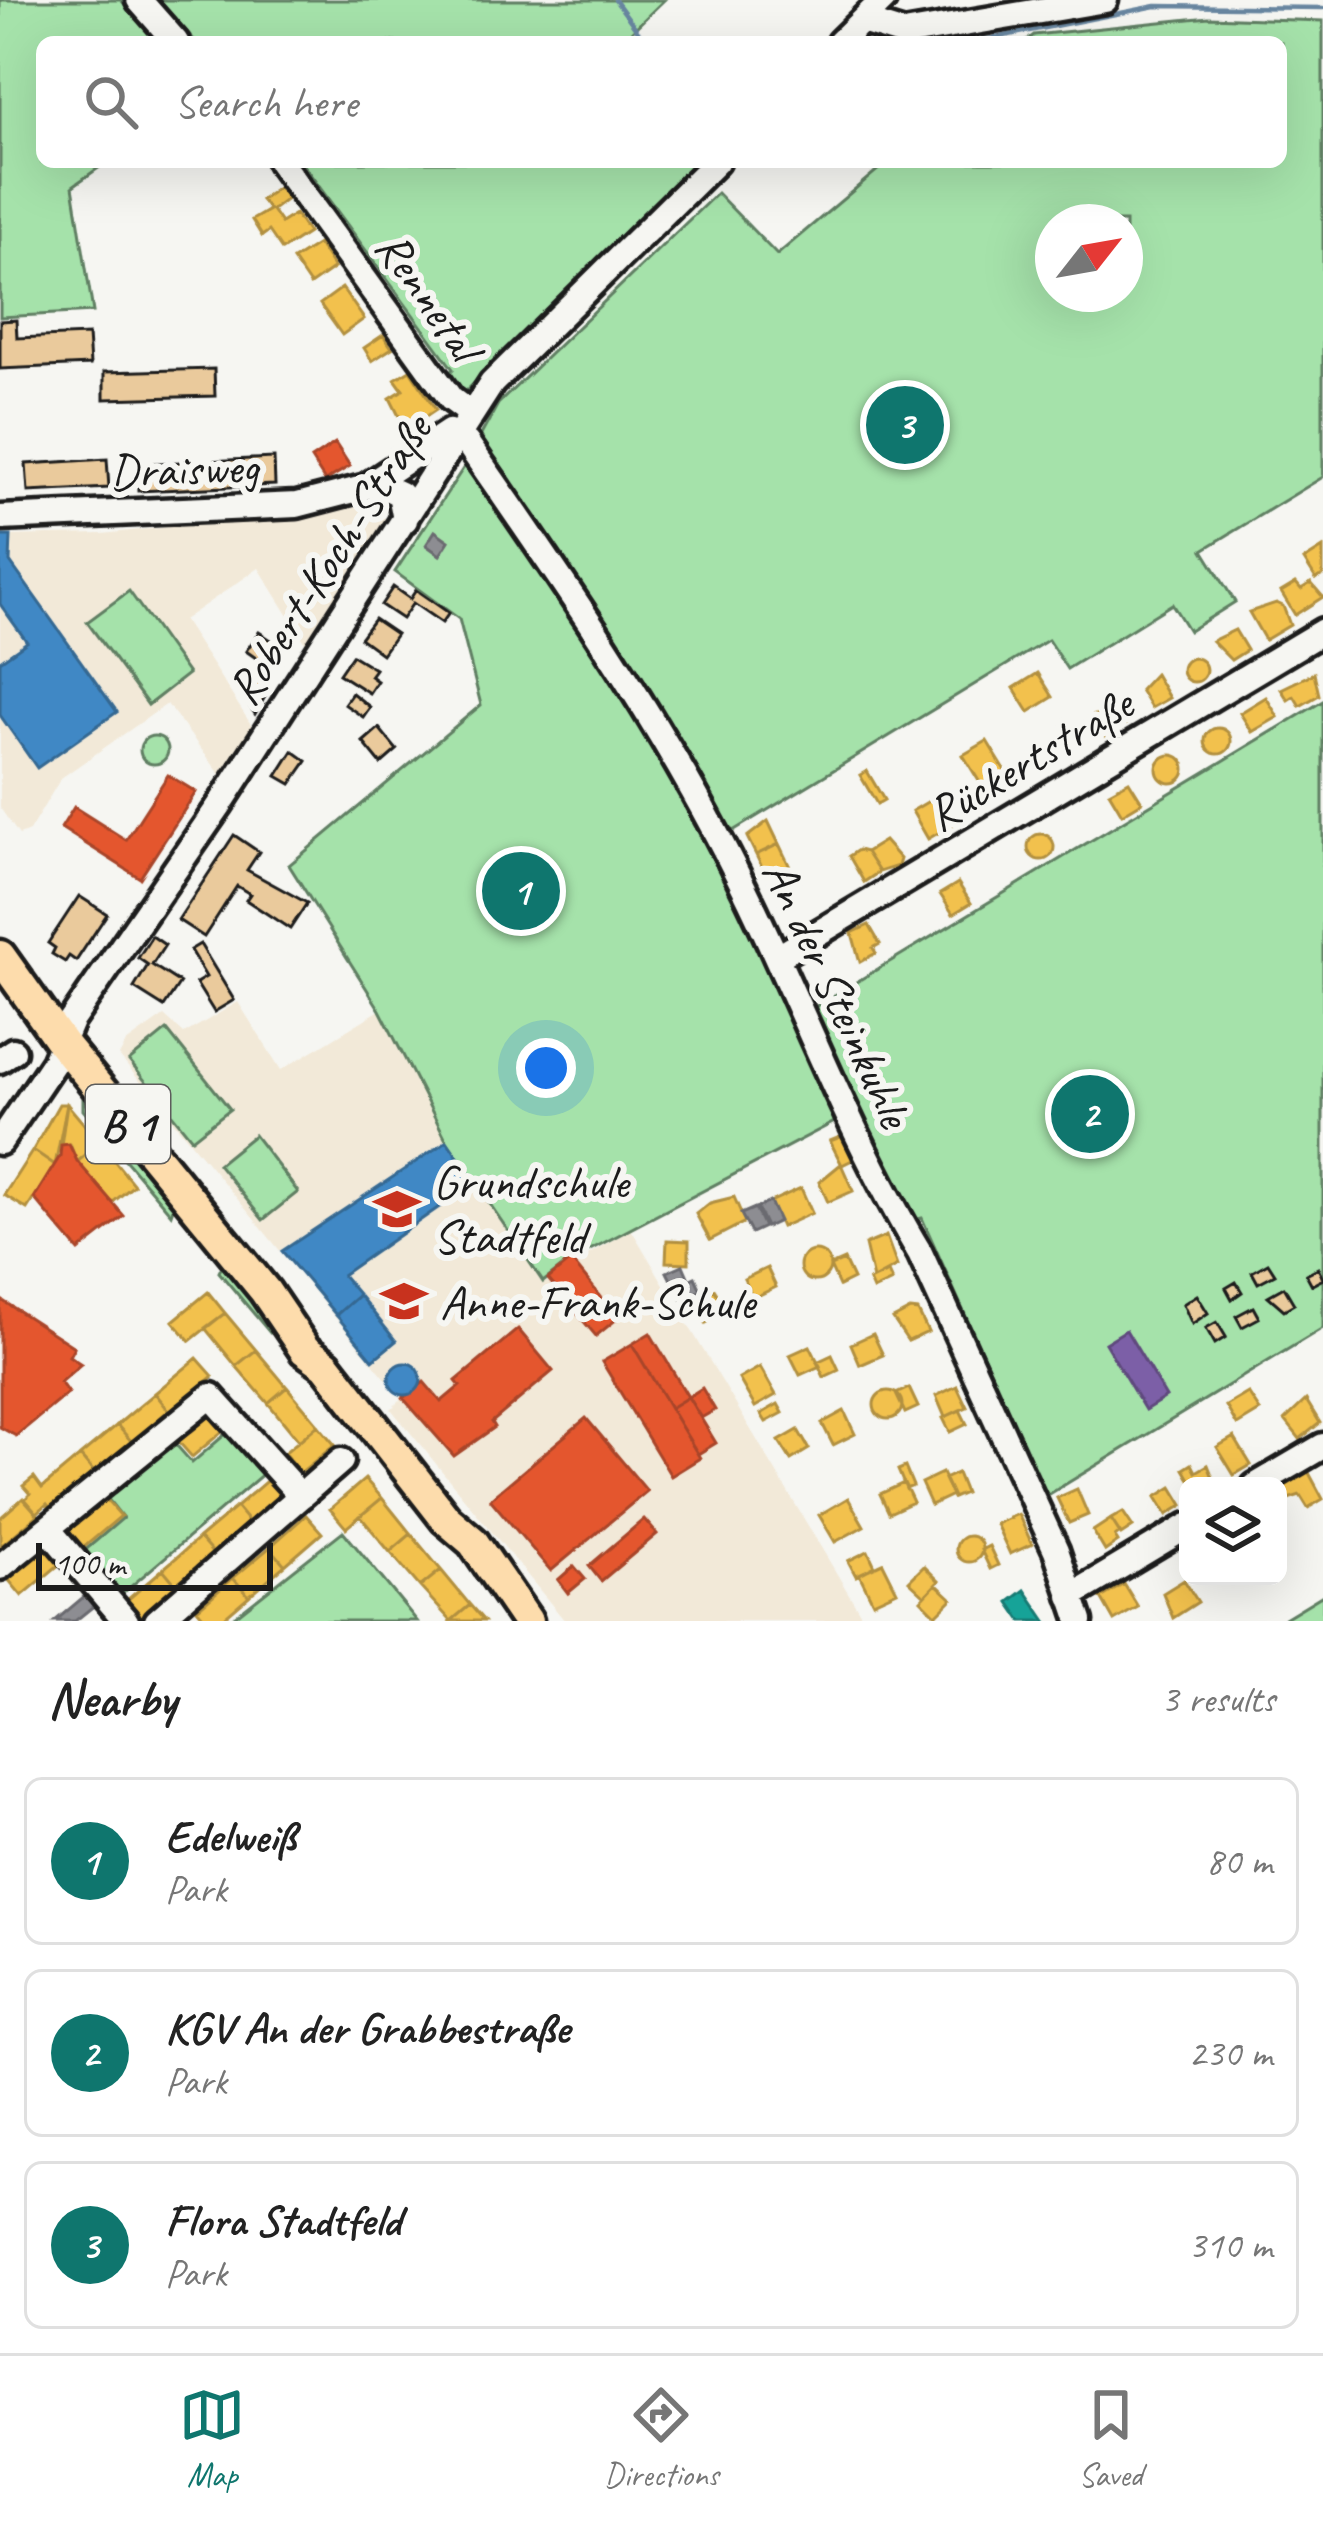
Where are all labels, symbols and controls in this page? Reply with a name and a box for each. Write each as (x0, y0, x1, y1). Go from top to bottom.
search box (36, 36, 1287, 168)
icon: search (78, 69, 144, 135)
text: Search here (174, 74, 357, 131)
north arrow (1035, 204, 1143, 312)
street label: Rennetal (362, 220, 498, 378)
pin: 3 (866, 380, 944, 470)
street label: Robert-Koch-Straße (213, 400, 447, 716)
street label: Draisweg (109, 436, 262, 502)
street label: Rückertstraße (915, 672, 1147, 844)
pin: 1 (482, 846, 560, 936)
street label: An der Steinkuhle (749, 850, 927, 1140)
your location (516, 1038, 576, 1098)
pin: 2 (1051, 1069, 1129, 1159)
road number: B 1 (86, 1085, 170, 1163)
place label: Grundschule Stadtfeld (433, 1152, 632, 1267)
school or university icon: Grundschule Stadtfeld (372, 1184, 422, 1234)
place label: Anne-Frank-Schule (440, 1272, 758, 1332)
school or university icon: Anne-Frank-Schule (379, 1276, 429, 1326)
map controls (1179, 1477, 1287, 1585)
button: layers (1179, 1477, 1287, 1585)
scale bar (36, 1537, 273, 1590)
text: 100 m (54, 1543, 125, 1585)
text: Nearby (48, 1667, 176, 1731)
text: 3 results (1161, 1675, 1275, 1724)
text: Edelweiß (165, 1808, 295, 1865)
text: 1 (81, 1837, 99, 1886)
text: 80 m (1206, 1837, 1272, 1886)
text: Park (165, 1865, 227, 1914)
text: KGV An der Grabbestraße (165, 2000, 569, 2057)
text: 2 (81, 2029, 99, 2078)
text: 230 m (1188, 2029, 1272, 2078)
text: Park (165, 2057, 227, 2106)
text: Flora Stadtfeld (165, 2192, 401, 2249)
text: 3 (81, 2221, 99, 2270)
text: 310 m (1188, 2221, 1272, 2270)
text: Park (165, 2249, 227, 2298)
tab: Map (179, 2382, 245, 2496)
tab: Directions (604, 2382, 719, 2496)
tab: Saved (1078, 2382, 1144, 2496)

